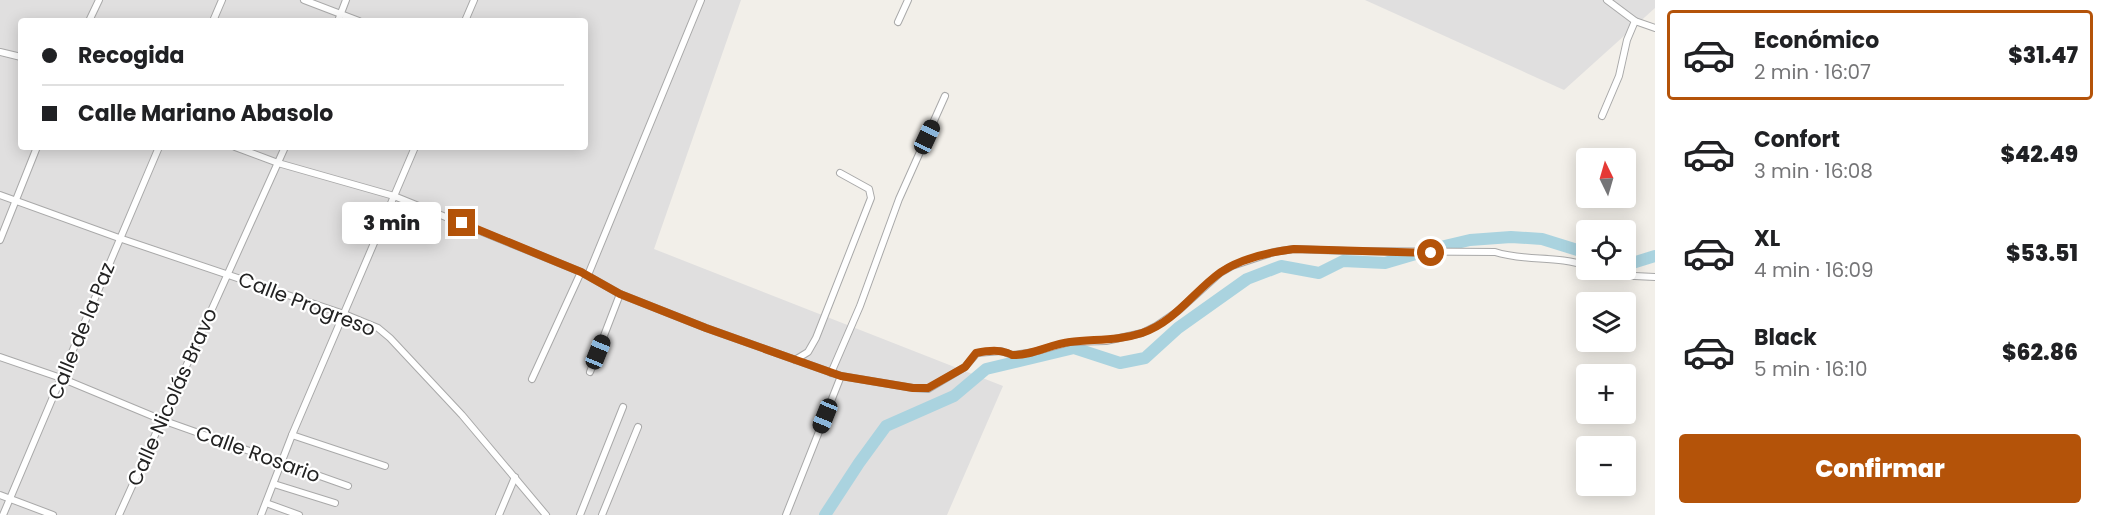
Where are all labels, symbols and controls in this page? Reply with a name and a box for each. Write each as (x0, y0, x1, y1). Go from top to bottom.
text: Económico (1754, 25, 1879, 56)
icon: car (1682, 28, 1736, 82)
text: Recogida (78, 40, 185, 71)
text: $31.47 (2008, 40, 2078, 71)
text: 2 min · 16:07 (1754, 58, 1871, 86)
text: Calle Mariano Abasolo (78, 98, 333, 129)
car (911, 117, 943, 157)
text: Confort (1754, 124, 1840, 155)
icon: car (1682, 127, 1736, 181)
text: $42.49 (2001, 139, 2078, 170)
north arrow (1576, 148, 1636, 208)
map controls (1576, 148, 1636, 496)
text: 3 min · 16:08 (1754, 157, 1873, 185)
callout: 3 min (342, 202, 441, 244)
text: 3 min (363, 209, 420, 237)
route end (448, 209, 475, 236)
button: locate (1576, 220, 1636, 280)
text: XL (1754, 223, 1780, 254)
icon: car (1682, 226, 1736, 280)
text: $53.51 (2006, 238, 2078, 269)
route start (1417, 239, 1444, 266)
text: 4 min · 16:09 (1754, 256, 1874, 284)
street label: Calle de la Paz (41, 258, 121, 404)
street label: Calle Progreso (234, 265, 380, 343)
button: layers (1576, 292, 1636, 352)
street label: Calle Nicolás Bravo (120, 304, 224, 490)
text: Black (1754, 322, 1817, 353)
icon: car (1682, 325, 1736, 379)
car (583, 332, 613, 372)
text: $62.86 (2002, 337, 2078, 368)
text: 5 min · 16:10 (1754, 355, 1867, 383)
button: + (1576, 364, 1636, 424)
car (810, 396, 840, 436)
street label: Calle Rosario (192, 419, 324, 489)
button: Confirmar (1679, 434, 2081, 503)
button: − (1576, 436, 1636, 496)

